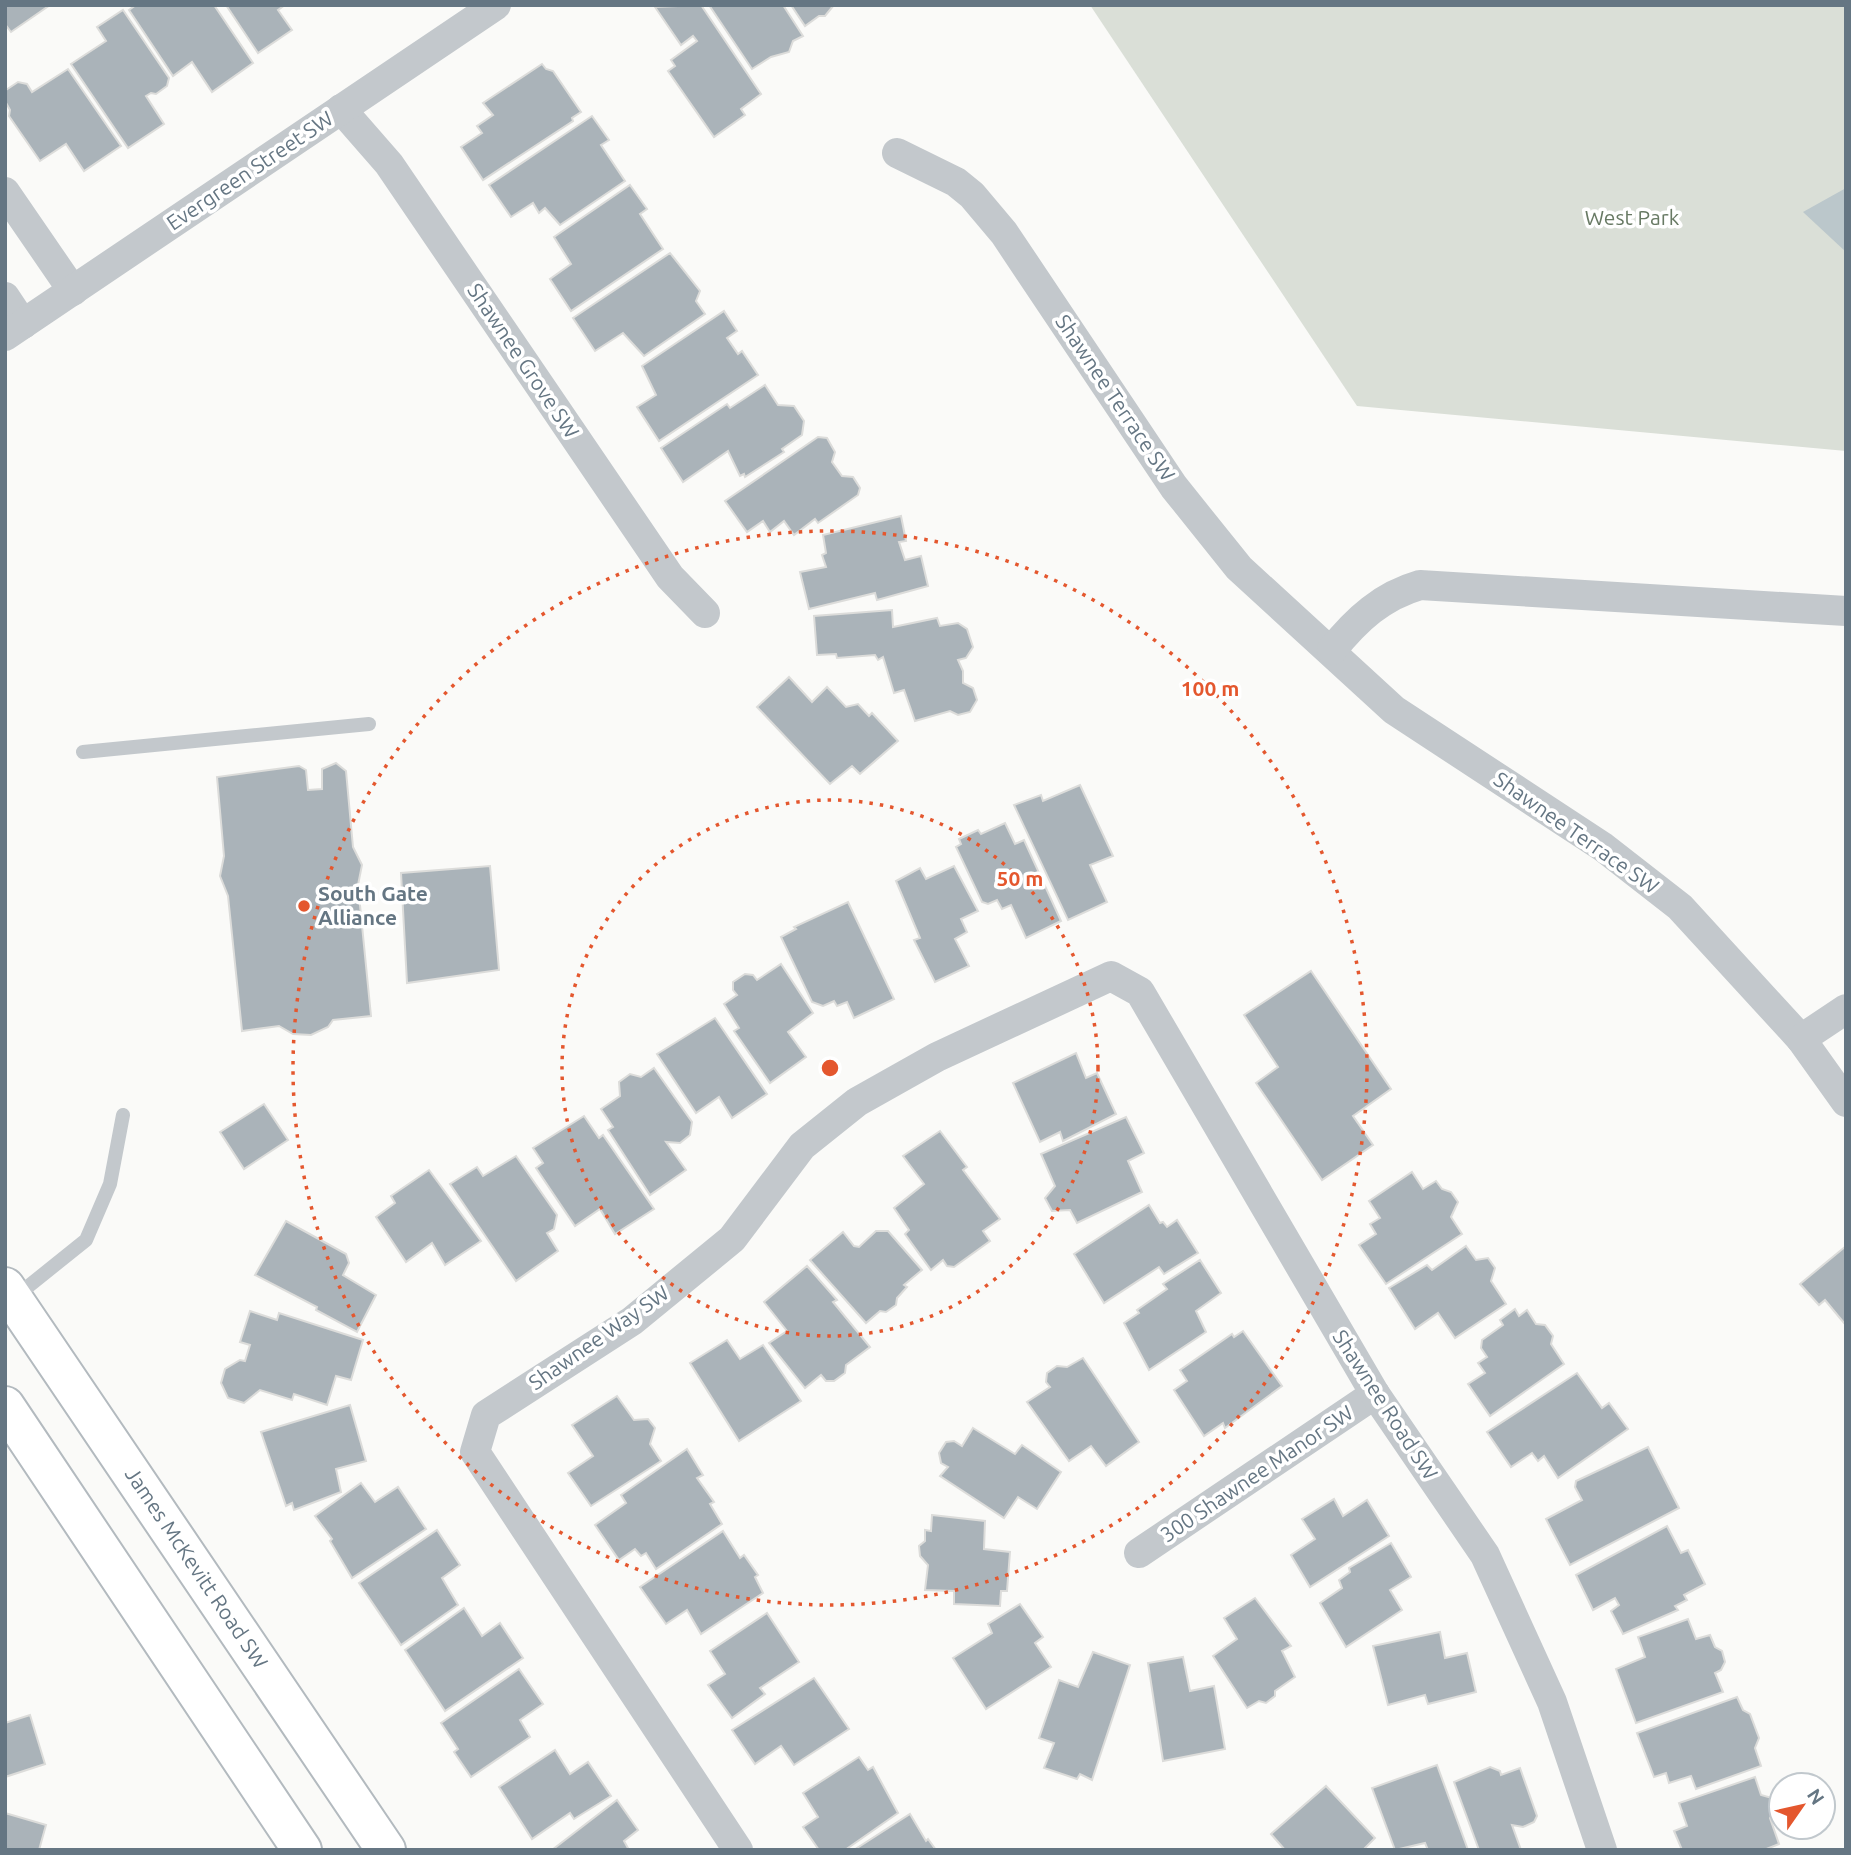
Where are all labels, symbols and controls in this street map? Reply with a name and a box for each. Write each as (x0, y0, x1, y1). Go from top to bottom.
street label: Evergreen Street SW (162, 106, 337, 235)
park label: West Park (1585, 205, 1680, 229)
street label: Shawnee Grove SW (463, 279, 584, 442)
street label: Shawnee Terrace SW (1051, 310, 1180, 485)
text: 100 m (1181, 676, 1239, 700)
street label: Shawnee Terrace SW (1490, 766, 1664, 898)
text: 50 m (997, 866, 1043, 890)
place label: South Gate Alliance (318, 881, 428, 929)
marker: South Gate Alliance (296, 898, 312, 914)
centre of rings (818, 1056, 842, 1080)
street label: Shawnee Way SW (524, 1280, 673, 1394)
street label: Shawnee Road SW (1328, 1325, 1443, 1484)
street label: 300 Shawnee Manor SW (1156, 1400, 1357, 1547)
street label: James McKevitt Road SW (121, 1462, 273, 1672)
north arrow (1767, 1771, 1837, 1841)
text: N (1803, 1784, 1829, 1809)

